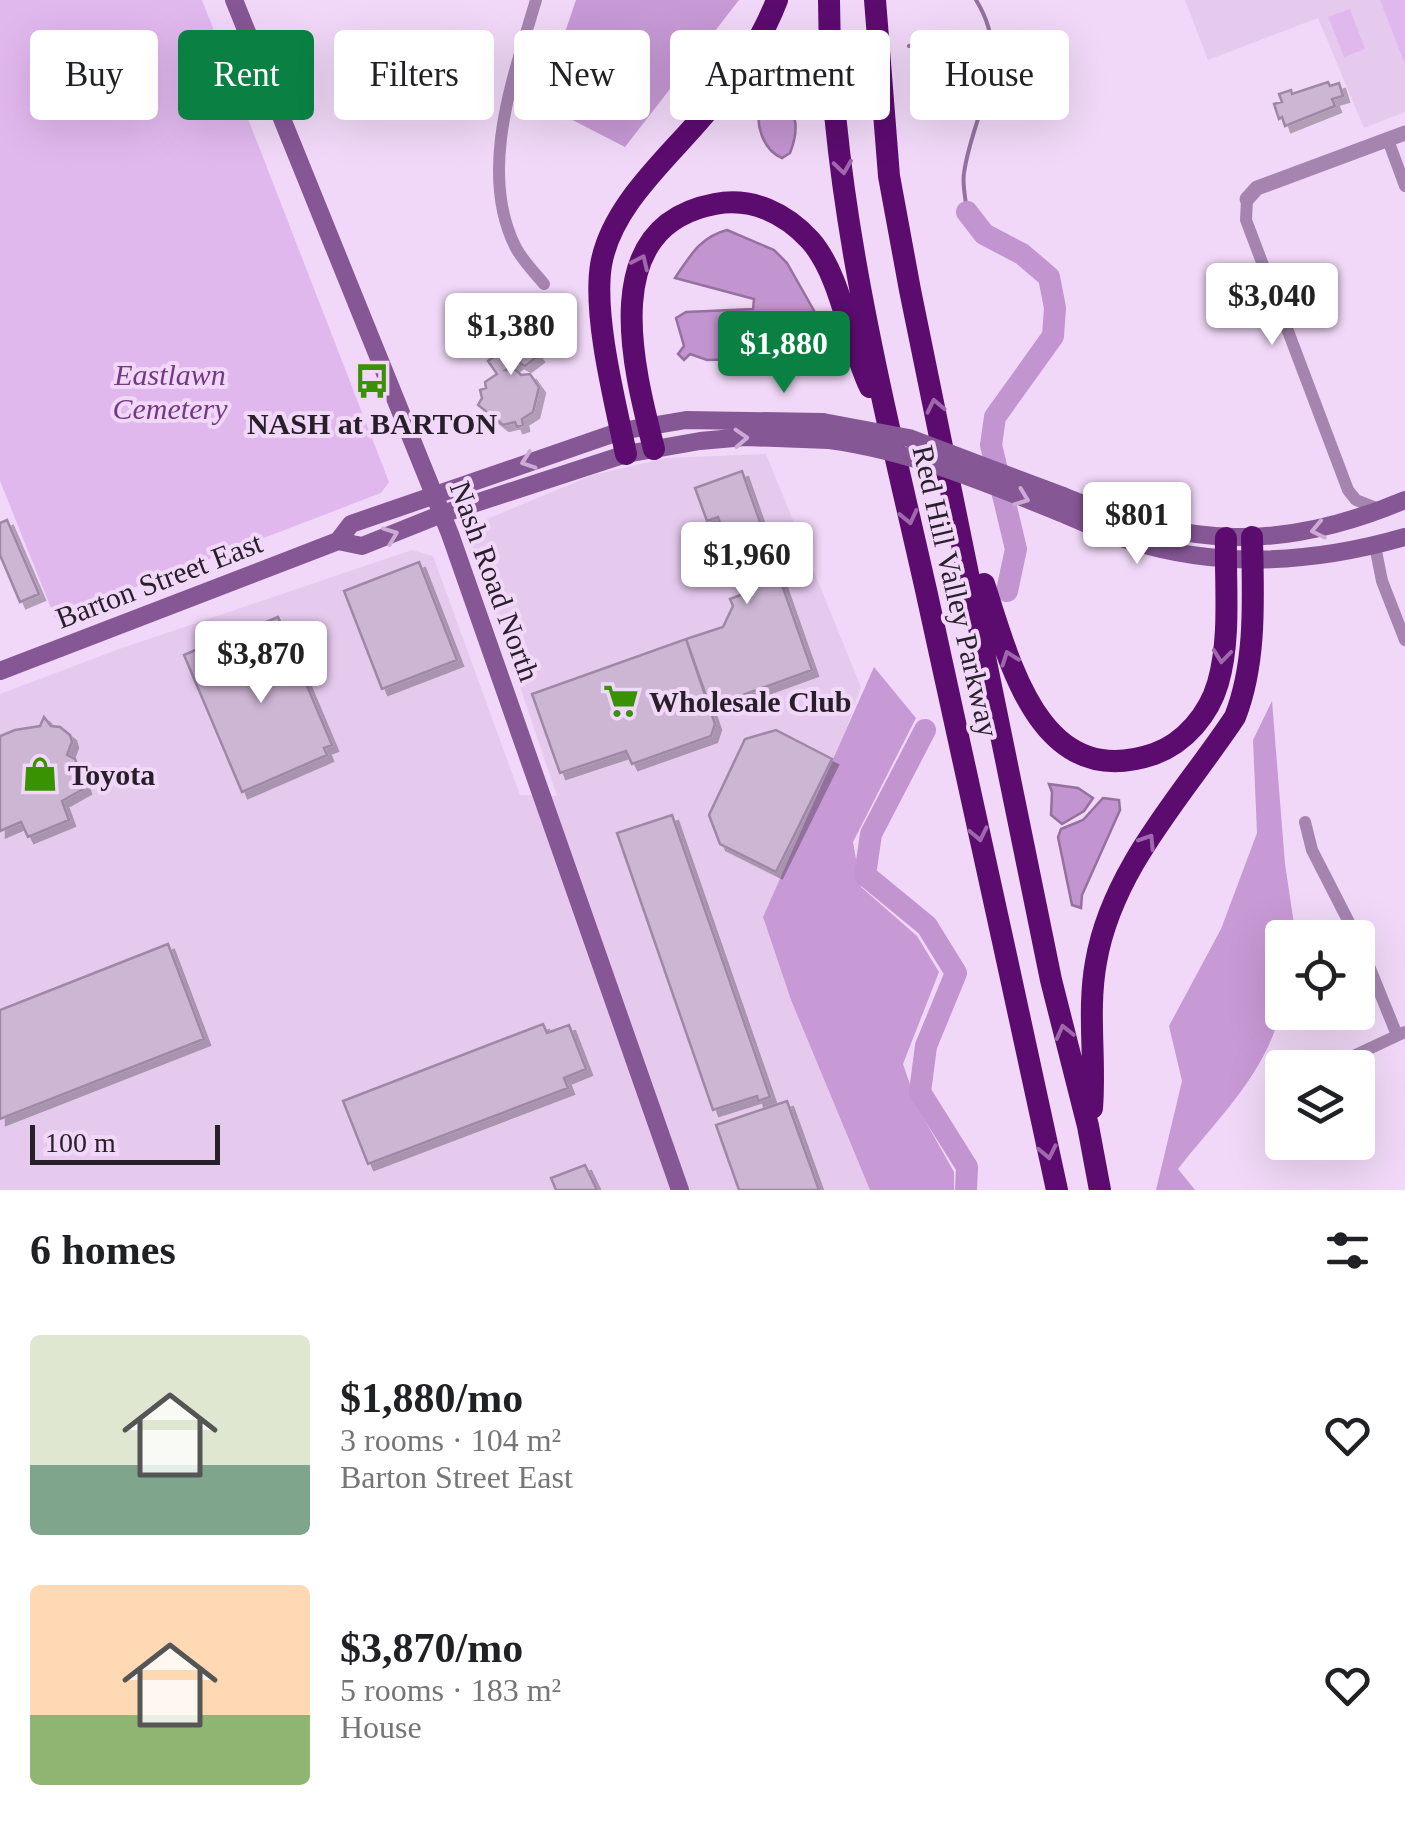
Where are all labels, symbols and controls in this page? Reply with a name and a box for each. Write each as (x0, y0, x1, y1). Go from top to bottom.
chip: Buy (30, 30, 158, 120)
chip: Rent (178, 30, 314, 120)
chip: Filters (334, 30, 494, 120)
chip: New (514, 30, 650, 120)
chip: Apartment (670, 30, 890, 120)
chip: House (910, 30, 1069, 120)
one-way arrow (832, 158, 853, 175)
one-way arrow (629, 254, 649, 272)
pin: $3,040 (1191, 263, 1353, 348)
text: $3,040 (1228, 277, 1316, 313)
pin: $1,380 (430, 293, 592, 378)
text: $1,380 (467, 307, 555, 343)
pin: $1,880 (703, 311, 865, 396)
text: $1,880 (740, 325, 828, 361)
park label: Eastlawn Cemetery (113, 358, 228, 425)
bus stop icon: NASH at BARTON (353, 362, 391, 400)
one-way arrow (925, 398, 946, 415)
place label: NASH at BARTON (247, 407, 497, 440)
one-way arrow (734, 428, 750, 449)
street label: Red Hill Valley Parkway (906, 442, 1006, 740)
one-way arrow (521, 449, 538, 470)
street label: Nash Road North (444, 477, 546, 685)
pin: $801 (1078, 482, 1196, 567)
one-way arrow (1013, 486, 1030, 506)
text: $801 (1105, 496, 1169, 532)
one-way arrow (897, 508, 918, 525)
one-way arrow (1310, 519, 1327, 540)
pin: $1,960 (666, 522, 828, 607)
street label: Barton Street East (51, 525, 267, 635)
one-way arrow (381, 526, 399, 546)
text: $1,960 (703, 536, 791, 572)
pin: $3,870 (180, 621, 342, 706)
text: $3,870 (217, 635, 305, 671)
one-way arrow (1212, 649, 1233, 665)
one-way arrow (1001, 650, 1021, 668)
supermarket icon: Wholesale Club (602, 682, 640, 720)
place label: Wholesale Club (649, 685, 852, 718)
shop icon: Toyota (21, 755, 59, 793)
place label: Toyota (68, 758, 155, 791)
one-way arrow (968, 825, 989, 842)
one-way arrow (1136, 834, 1154, 853)
map controls (1265, 920, 1375, 1160)
button: locate (1265, 920, 1375, 1030)
one-way arrow (1054, 1024, 1075, 1041)
button: layers (1265, 1050, 1375, 1160)
scale bar (30, 1120, 220, 1164)
text: 100 m (45, 1127, 116, 1158)
one-way arrow (1037, 1143, 1058, 1160)
icon: filters (1320, 1223, 1375, 1278)
text: 6 homes (30, 1227, 176, 1273)
icon: home (110, 1375, 230, 1495)
text: $1,880/mo (340, 1375, 523, 1421)
icon: heart (1320, 1408, 1375, 1463)
text: 3 rooms · 104 m² (340, 1422, 561, 1458)
text: Barton Street East (340, 1459, 573, 1495)
icon: home (110, 1625, 230, 1745)
text: $3,870/mo (340, 1625, 523, 1671)
icon: heart (1320, 1658, 1375, 1713)
text: 5 rooms · 183 m² (340, 1672, 561, 1708)
text: House (340, 1709, 422, 1745)

